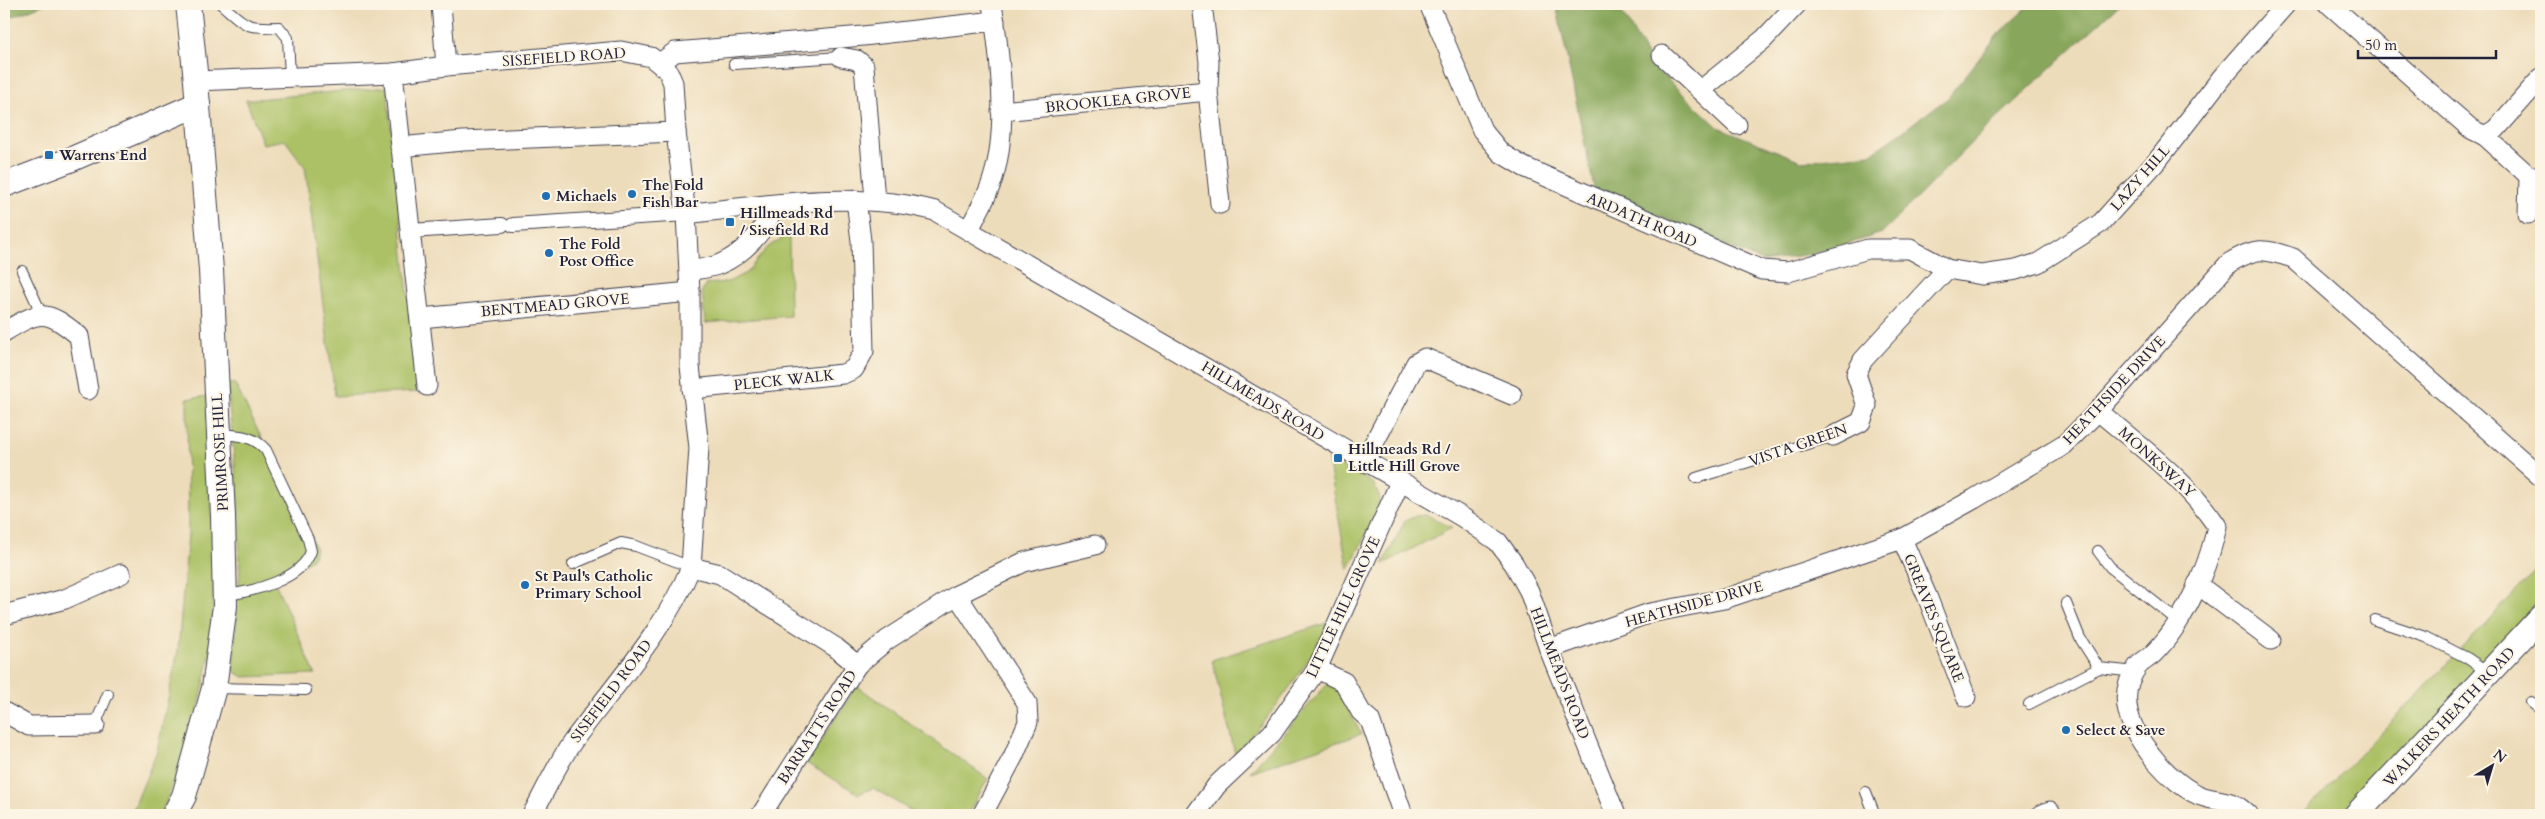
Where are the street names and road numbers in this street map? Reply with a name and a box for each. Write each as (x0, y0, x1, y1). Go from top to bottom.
street label: SISEFIELD ROAD (502, 43, 626, 71)
street label: BROOKLEA GROVE (1044, 82, 1192, 118)
street label: LAZY HILL (2106, 140, 2175, 215)
street label: ARDATH ROAD (1584, 188, 1700, 252)
street label: BENTMEAD GROVE (480, 289, 630, 321)
street label: HEATHSIDE DRIVE (2058, 331, 2170, 449)
street label: HILLMEADS ROAD (1198, 356, 1328, 446)
street label: PLECK WALK (733, 365, 836, 395)
street label: PRIMROSE HILL (207, 391, 233, 512)
street label: VISTA GREEN (1746, 419, 1850, 471)
street label: MONKSWAY (2114, 422, 2200, 502)
street label: LITTLE HILL GROVE (1301, 533, 1385, 681)
street label: GREAVES SQUARE (1899, 551, 1969, 685)
street label: HEATHSIDE DRIVE (1623, 576, 1765, 632)
street label: HILLMEADS ROAD (1526, 604, 1594, 742)
street label: SISEFIELD ROAD (566, 636, 656, 746)
street label: WALKERS HEATH ROAD (2378, 643, 2519, 792)
street label: BARRATTS ROAD (773, 666, 861, 788)

